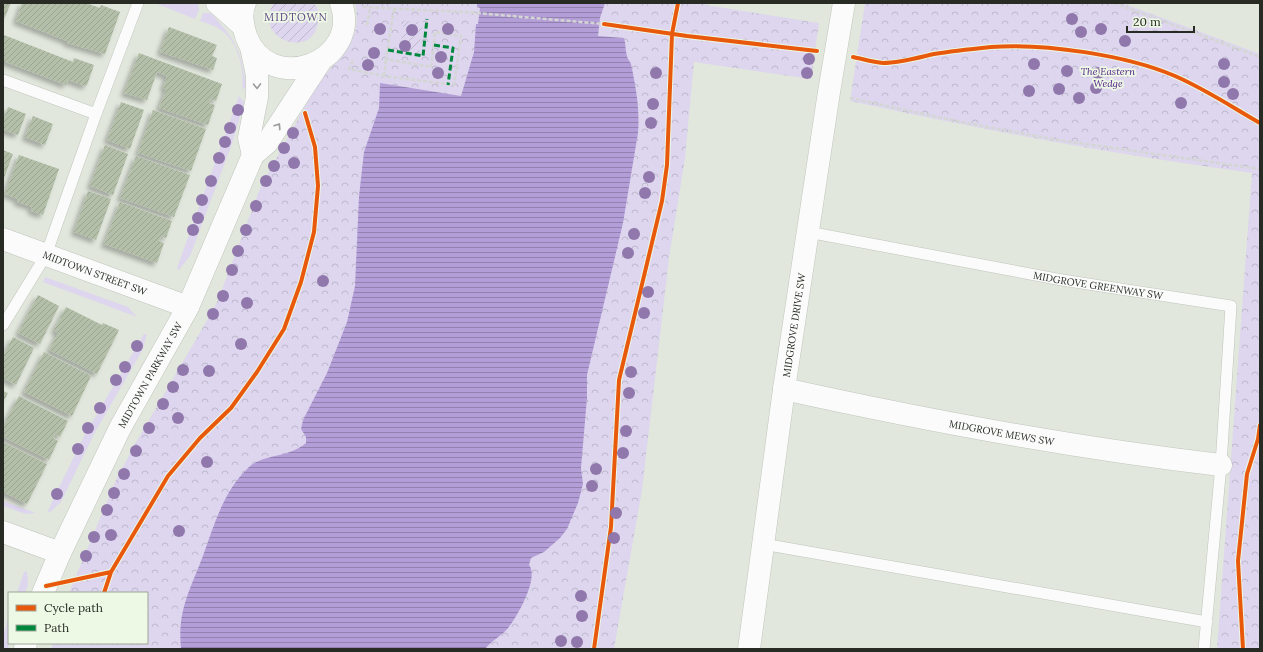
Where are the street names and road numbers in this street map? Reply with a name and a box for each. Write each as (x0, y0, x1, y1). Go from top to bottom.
street label: MIDTOWN STREET SW (41, 248, 150, 298)
street label: MIDGROVE GREENWAY SW (1032, 268, 1165, 302)
street label: MIDGROVE DRIVE SW (779, 271, 808, 378)
street label: MIDTOWN PARKWAY SW (115, 319, 185, 430)
street label: MIDGROVE MEWS SW (948, 417, 1056, 448)

